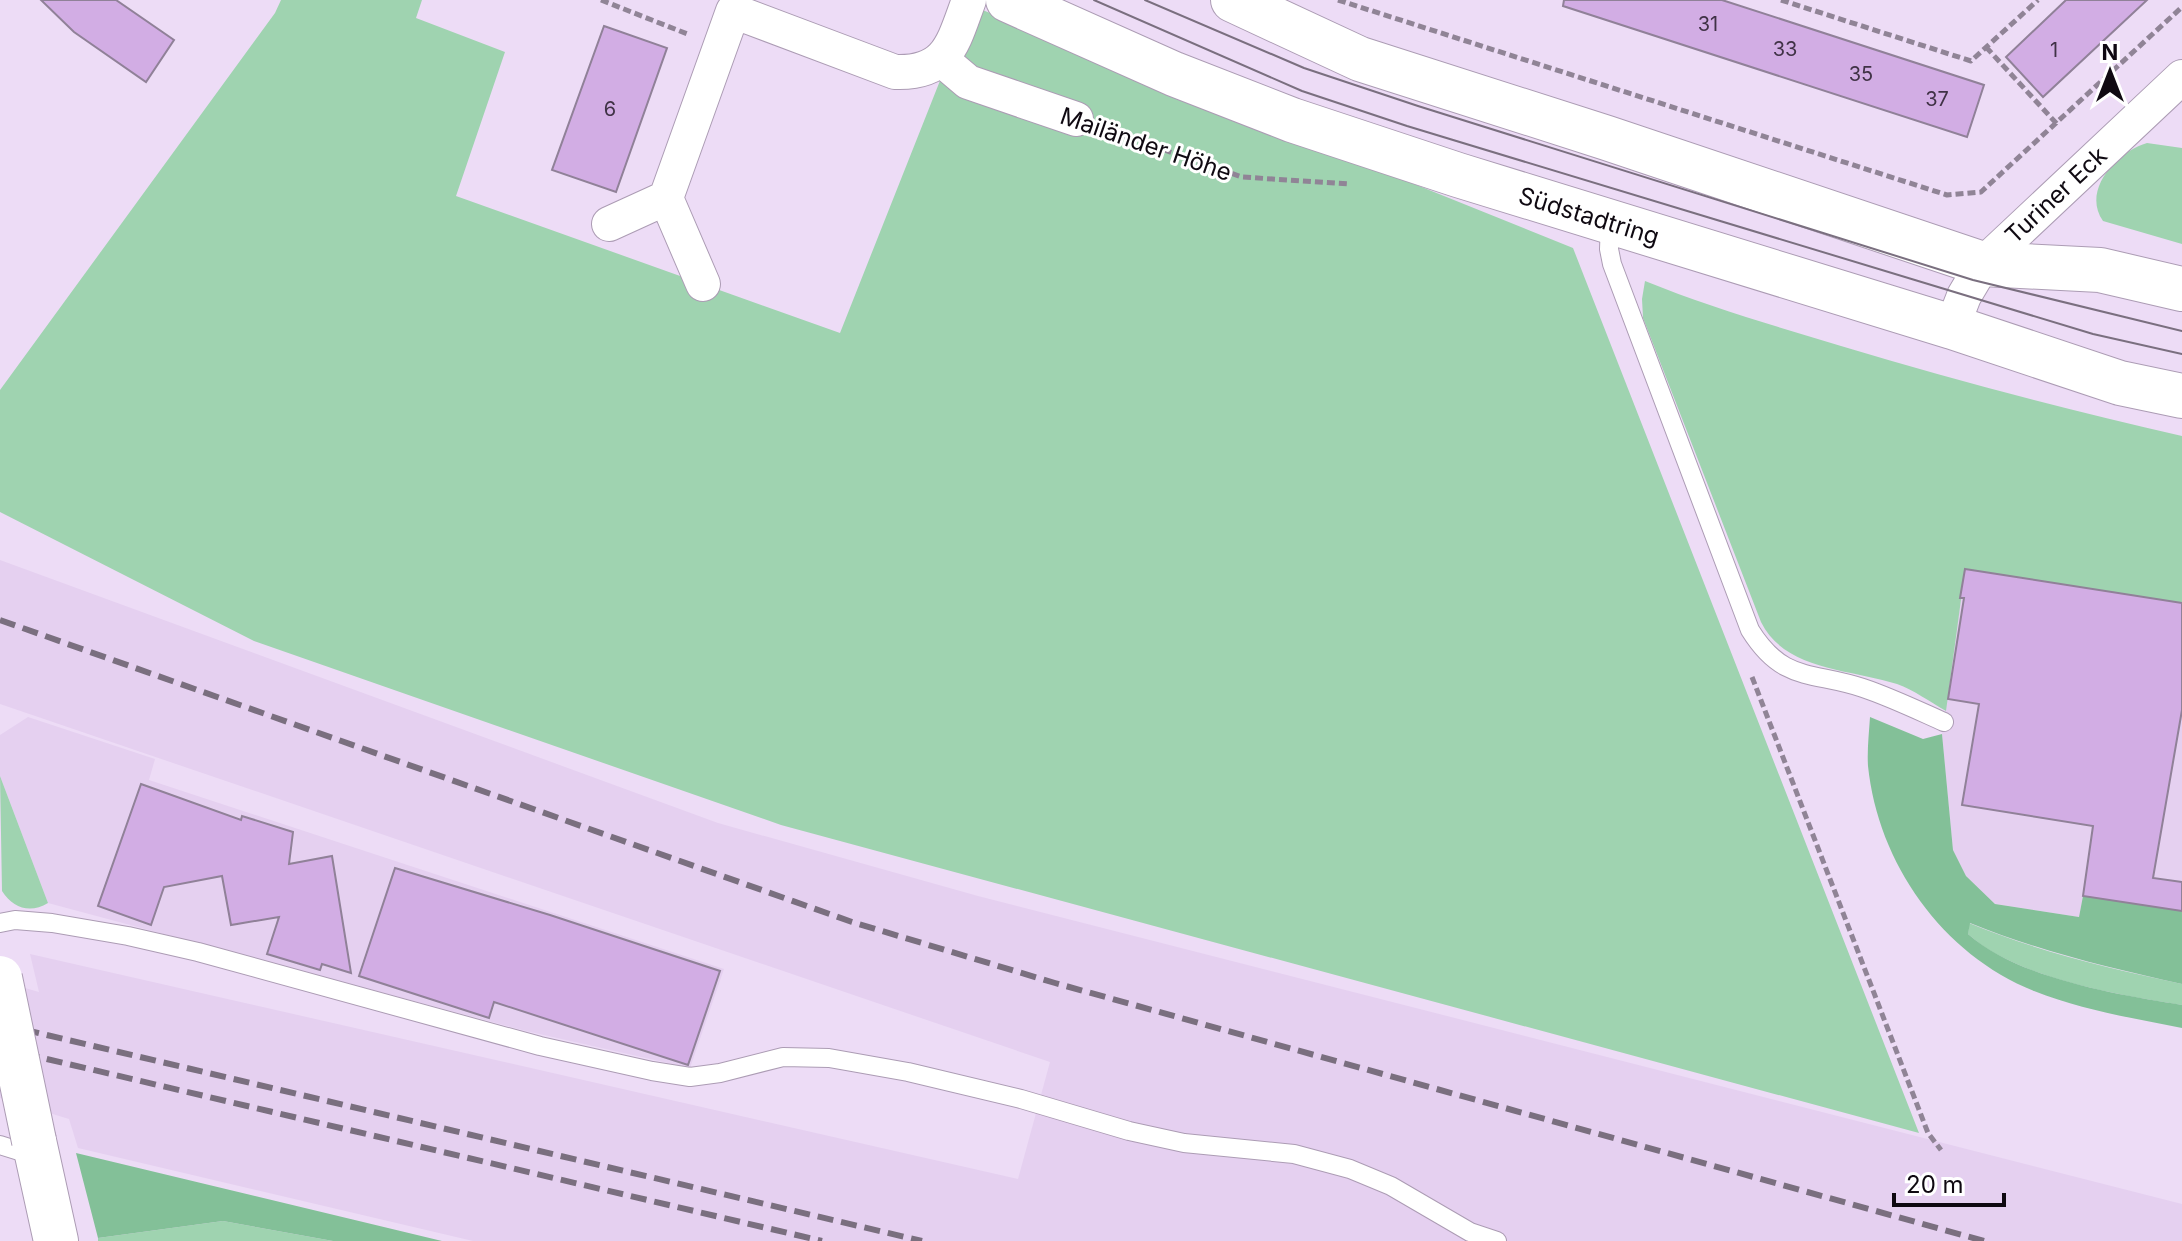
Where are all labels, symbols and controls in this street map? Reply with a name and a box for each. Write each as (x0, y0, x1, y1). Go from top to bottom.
house number: 31 (1698, 12, 1718, 36)
north arrow (2070, 32, 2150, 112)
house number: 33 (1773, 37, 1797, 61)
house number: 1 (2050, 38, 2058, 62)
text: N (2102, 39, 2118, 65)
house number: 35 (1849, 62, 1873, 86)
house number: 37 (1925, 87, 1949, 111)
house number: 6 (604, 97, 616, 121)
street label: Mailänder Höhe (1057, 101, 1235, 187)
street label: Turiner Eck (1999, 141, 2113, 249)
street label: Südstadtring (1515, 181, 1663, 251)
scale bar (1894, 1157, 2004, 1207)
text: 20 m (1906, 1170, 1964, 1199)

